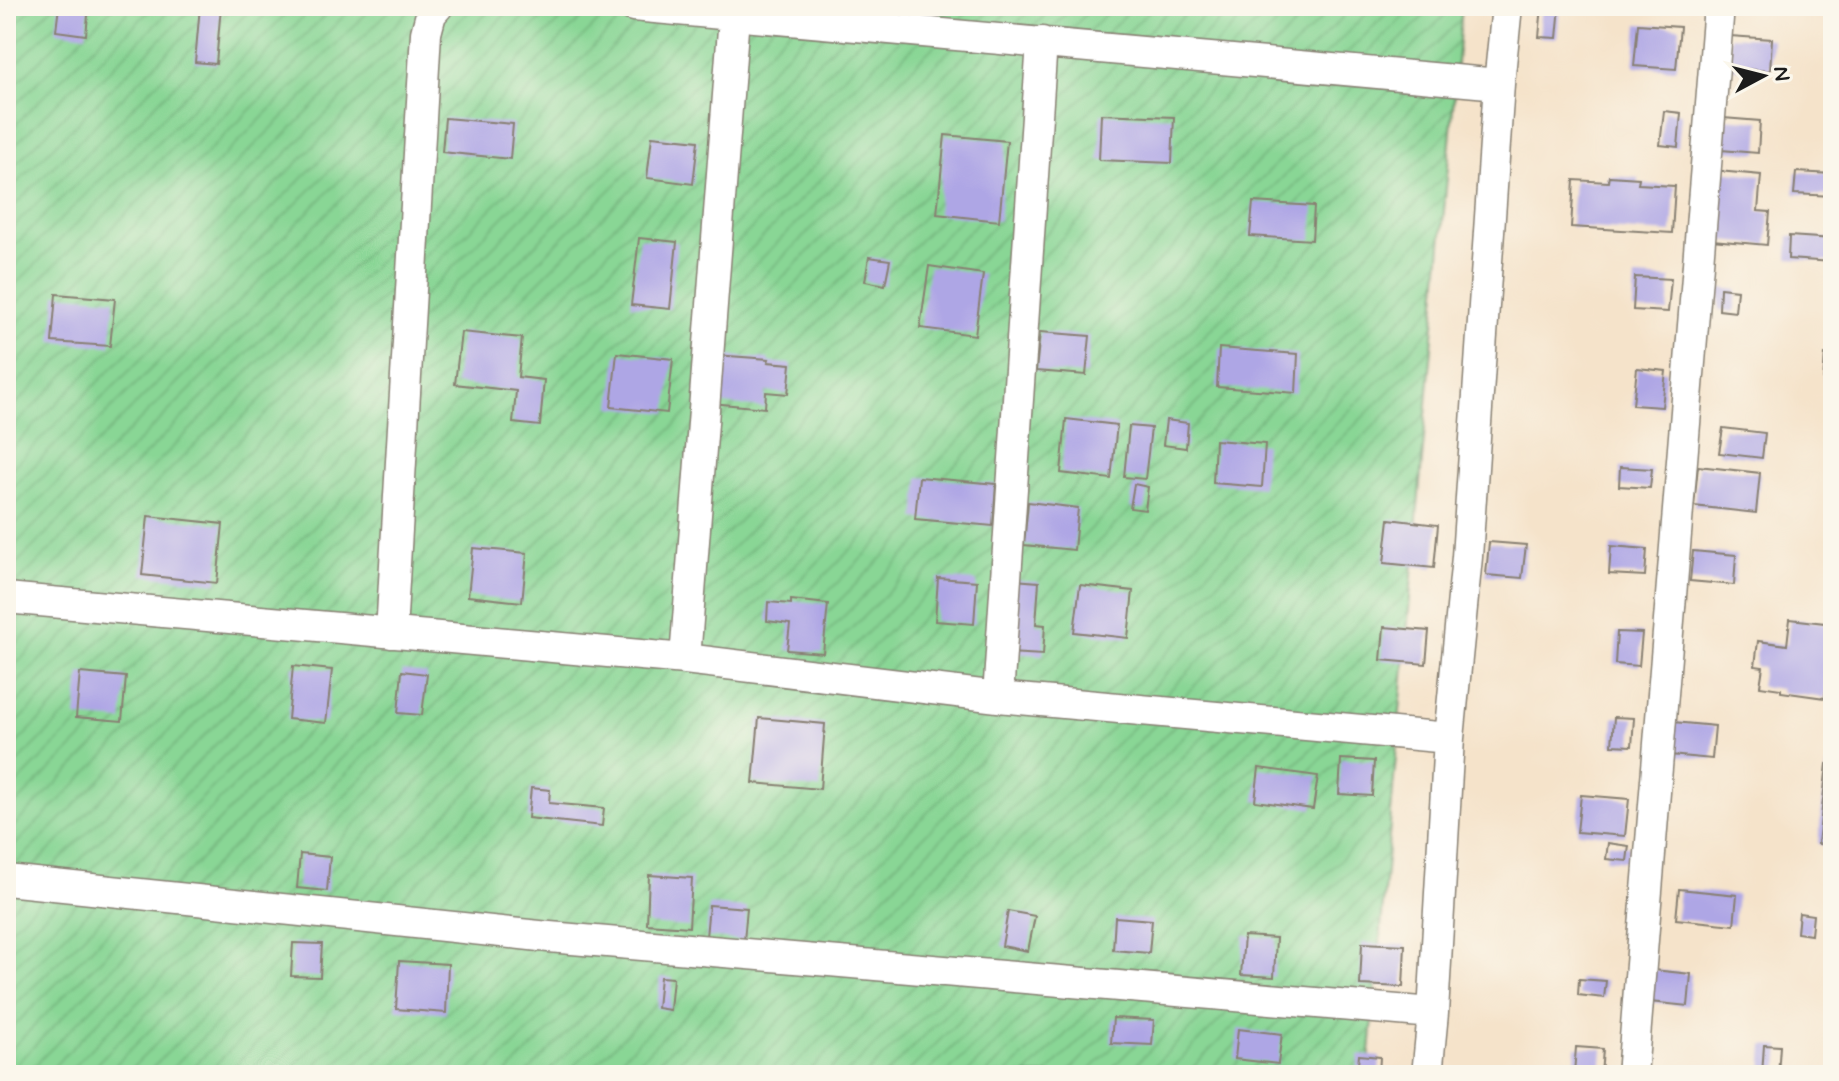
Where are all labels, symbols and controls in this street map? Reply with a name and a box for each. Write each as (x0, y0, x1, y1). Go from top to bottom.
north arrow (1723, 36, 1803, 116)
text: N (1766, 65, 1796, 83)

